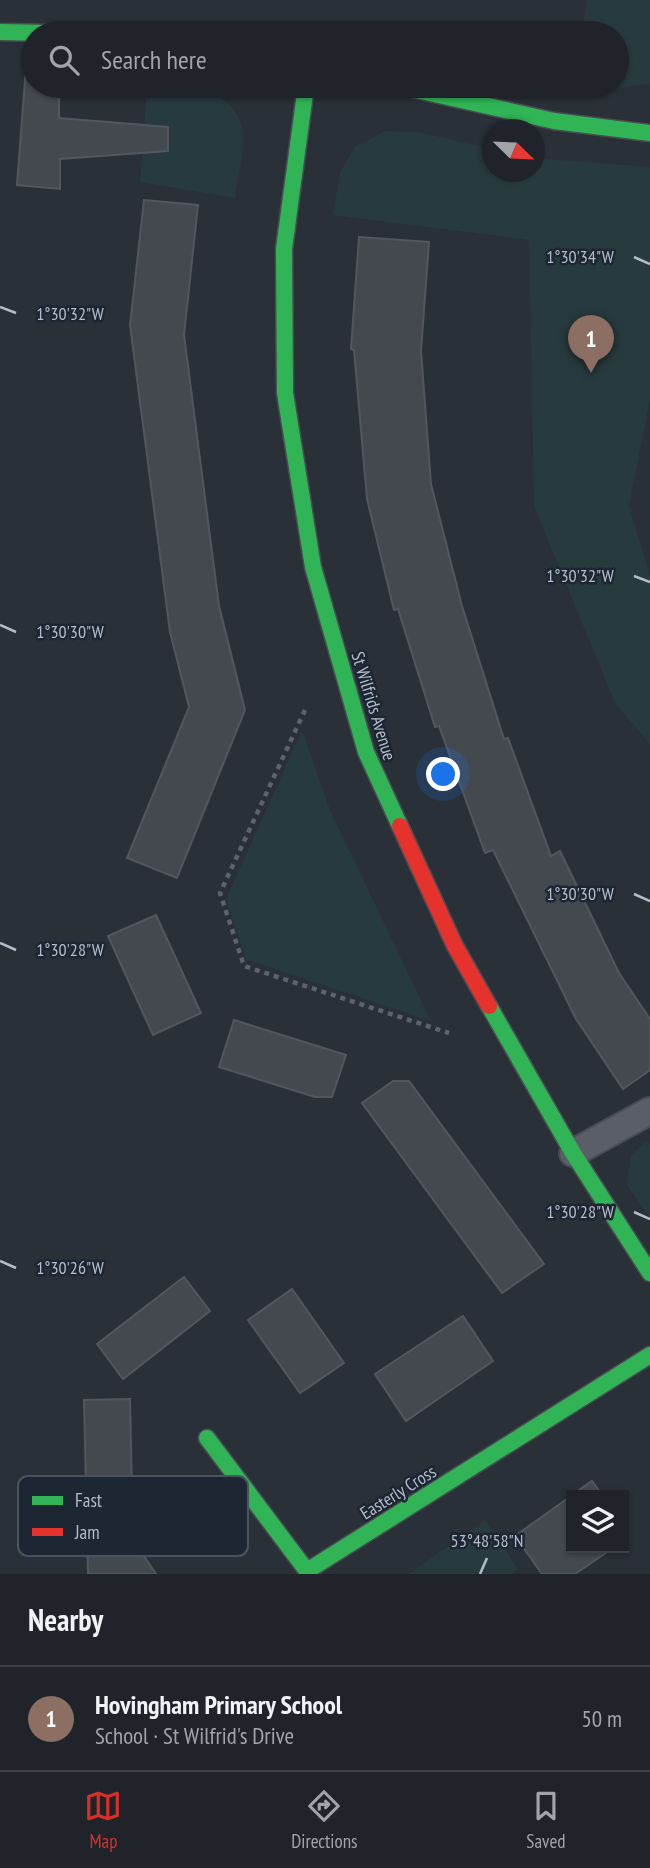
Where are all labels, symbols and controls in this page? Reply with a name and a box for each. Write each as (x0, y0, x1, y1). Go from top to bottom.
search box (21, 21, 629, 98)
icon: search (45, 41, 83, 79)
text: Search here (101, 43, 207, 76)
north arrow (482, 119, 545, 182)
text: 1°30'34"W (546, 245, 614, 268)
text: 1°30'32"W (36, 302, 104, 325)
pin: 1 (568, 315, 614, 373)
text: 1°30'32"W (546, 564, 614, 587)
text: 1°30'30"W (36, 620, 104, 643)
street label: St Wilfrids Avenue (347, 649, 401, 763)
your location (426, 757, 460, 791)
text: 1°30'30"W (546, 882, 614, 905)
text: 1°30'28"W (36, 938, 104, 961)
text: 1°30'28"W (546, 1200, 614, 1223)
text: 1°30'26"W (36, 1256, 104, 1279)
street label: Easterly Cross (356, 1460, 440, 1524)
legend (18, 1476, 248, 1556)
text: Fast (75, 1488, 103, 1512)
map controls (566, 1490, 629, 1553)
button: layers (566, 1490, 629, 1553)
text: Jam (74, 1520, 100, 1544)
text: 53°48'58"N (451, 1529, 523, 1552)
text: Nearby (28, 1600, 103, 1639)
text: Hovingham Primary School (95, 1688, 342, 1721)
text: 1 (46, 1704, 57, 1733)
text: 50 m (581, 1704, 622, 1733)
text: School · St Wilfrid's Drive (95, 1721, 294, 1750)
tab: Map (84, 1787, 122, 1853)
tab: Directions (291, 1787, 357, 1853)
tab: Saved (526, 1787, 566, 1853)

